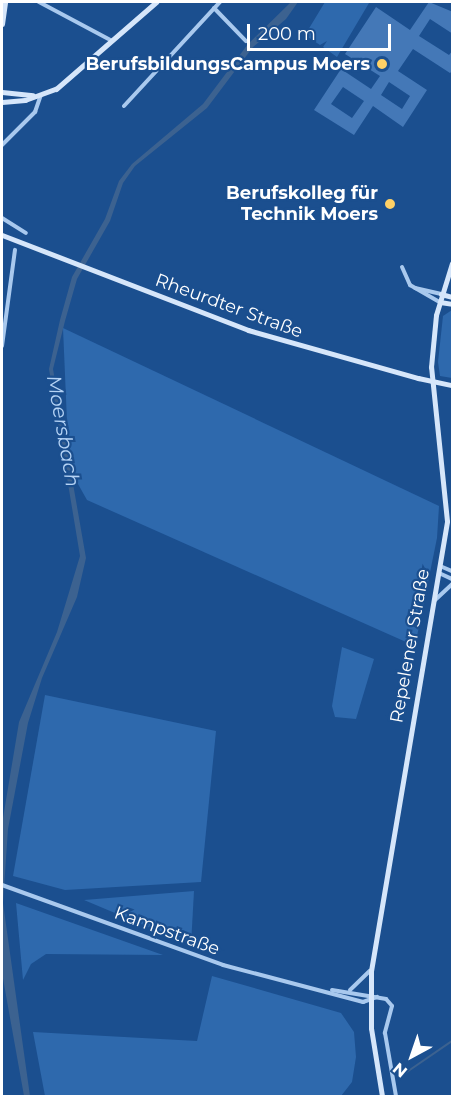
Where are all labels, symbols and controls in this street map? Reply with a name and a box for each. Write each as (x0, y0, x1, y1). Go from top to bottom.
scale bar (250, 12, 394, 50)
text: 200 m (258, 23, 316, 45)
place label: BerufsbildungsCampus Moers (85, 53, 370, 75)
marker: BerufsbildungsCampus Moers (375, 57, 389, 71)
place label: Berufskolleg für Technik Moers (226, 183, 378, 226)
marker: Berufskolleg für Technik Moers (383, 197, 397, 211)
street label: Rheurdter Straße (152, 269, 306, 343)
water label: Moersbach (41, 373, 85, 489)
street label: Repelener Straße (386, 567, 434, 725)
street label: Kampstraße (111, 902, 223, 960)
north arrow (382, 1026, 442, 1086)
text: N (389, 1059, 411, 1082)

